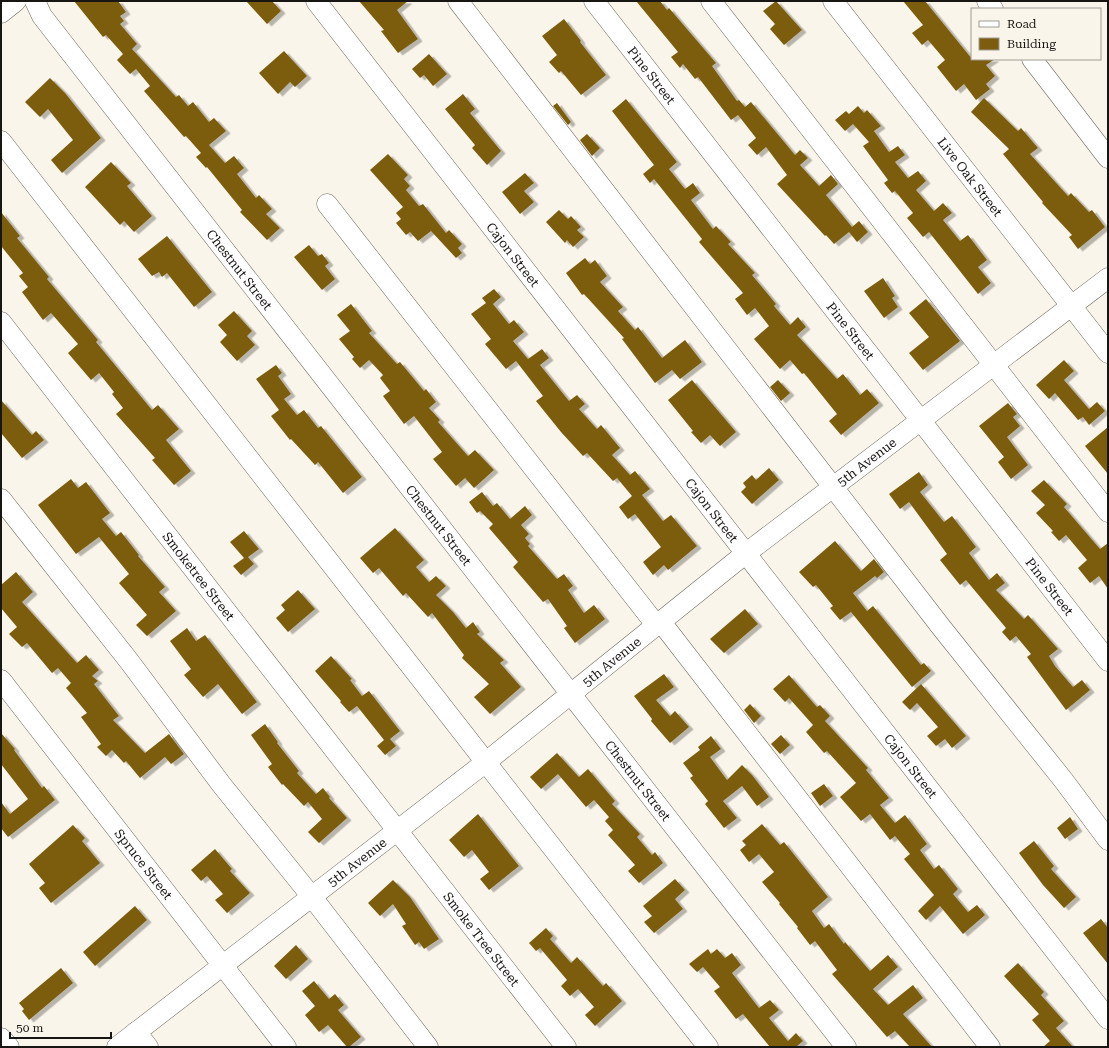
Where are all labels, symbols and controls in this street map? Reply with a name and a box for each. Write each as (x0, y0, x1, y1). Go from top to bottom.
legend (971, 8, 1101, 60)
text: Road (1007, 17, 1037, 31)
text: Building (1007, 37, 1056, 51)
street label: Pine Street (625, 43, 679, 107)
street label: Live Oak Street (935, 134, 1006, 219)
street label: Cajon Street (483, 219, 543, 290)
street label: Chestnut Street (204, 226, 276, 313)
street label: Pine Street (824, 299, 878, 363)
street label: 5th Avenue (834, 434, 899, 489)
street label: Cajon Street (682, 475, 742, 545)
street label: Chestnut Street (403, 482, 475, 568)
street label: Smoketree Street (160, 529, 238, 623)
street label: Pine Street (1023, 555, 1077, 618)
street label: 5th Avenue (579, 633, 644, 689)
street label: Cajon Street (881, 731, 941, 801)
street label: Chestnut Street (602, 737, 674, 824)
street label: Spruce Street (112, 826, 176, 902)
street label: 5th Avenue (324, 834, 389, 889)
street label: Smoke Tree Street (440, 889, 523, 989)
scale bar (10, 1014, 111, 1040)
text: 50 m (16, 1021, 43, 1035)

